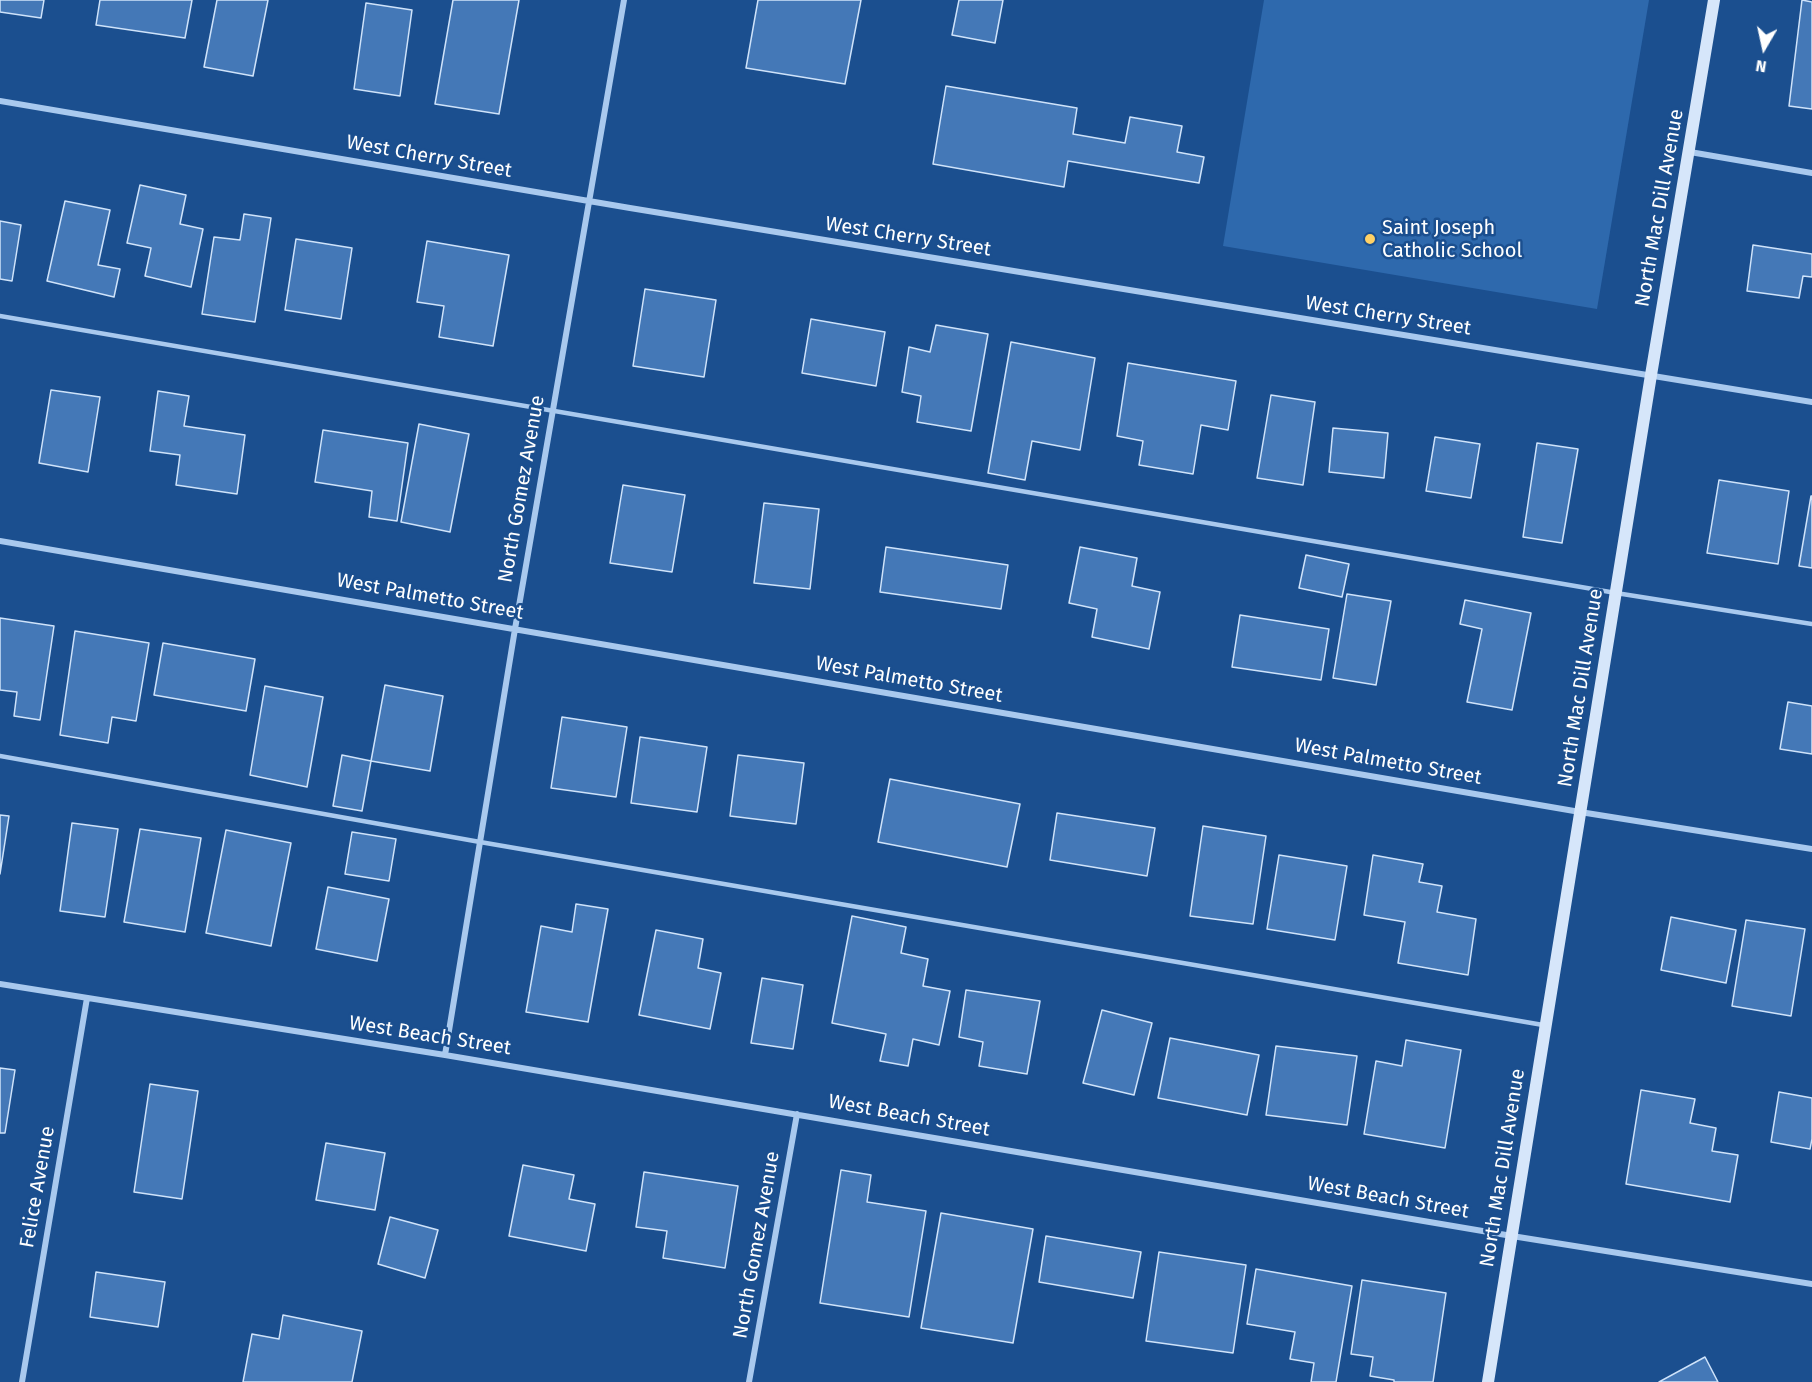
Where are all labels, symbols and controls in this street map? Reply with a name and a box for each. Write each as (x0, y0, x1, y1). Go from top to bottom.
north arrow (1734, 18, 1794, 78)
text: N (1754, 56, 1768, 76)
street label: North Mac Dill Avenue (1631, 107, 1689, 309)
street label: West Cherry Street (344, 131, 514, 183)
street label: West Cherry Street (823, 212, 993, 262)
place label: Saint Joseph Catholic School (1382, 216, 1522, 263)
marker: Saint Joseph Catholic School (1363, 232, 1377, 246)
street label: West Cherry Street (1303, 291, 1473, 341)
street label: North Gomez Avenue (494, 393, 550, 585)
street label: West Palmetto Street (335, 569, 525, 625)
street label: North Mac Dill Avenue (1553, 587, 1609, 789)
street label: West Palmetto Street (814, 652, 1004, 708)
street label: West Palmetto Street (1293, 734, 1483, 790)
street label: West Beach Street (347, 1011, 513, 1061)
street label: North Mac Dill Avenue (1475, 1067, 1531, 1269)
street label: West Beach Street (826, 1090, 992, 1142)
street label: Felice Avenue (15, 1124, 61, 1250)
street label: North Gomez Avenue (729, 1149, 785, 1341)
street label: West Beach Street (1305, 1172, 1471, 1224)

